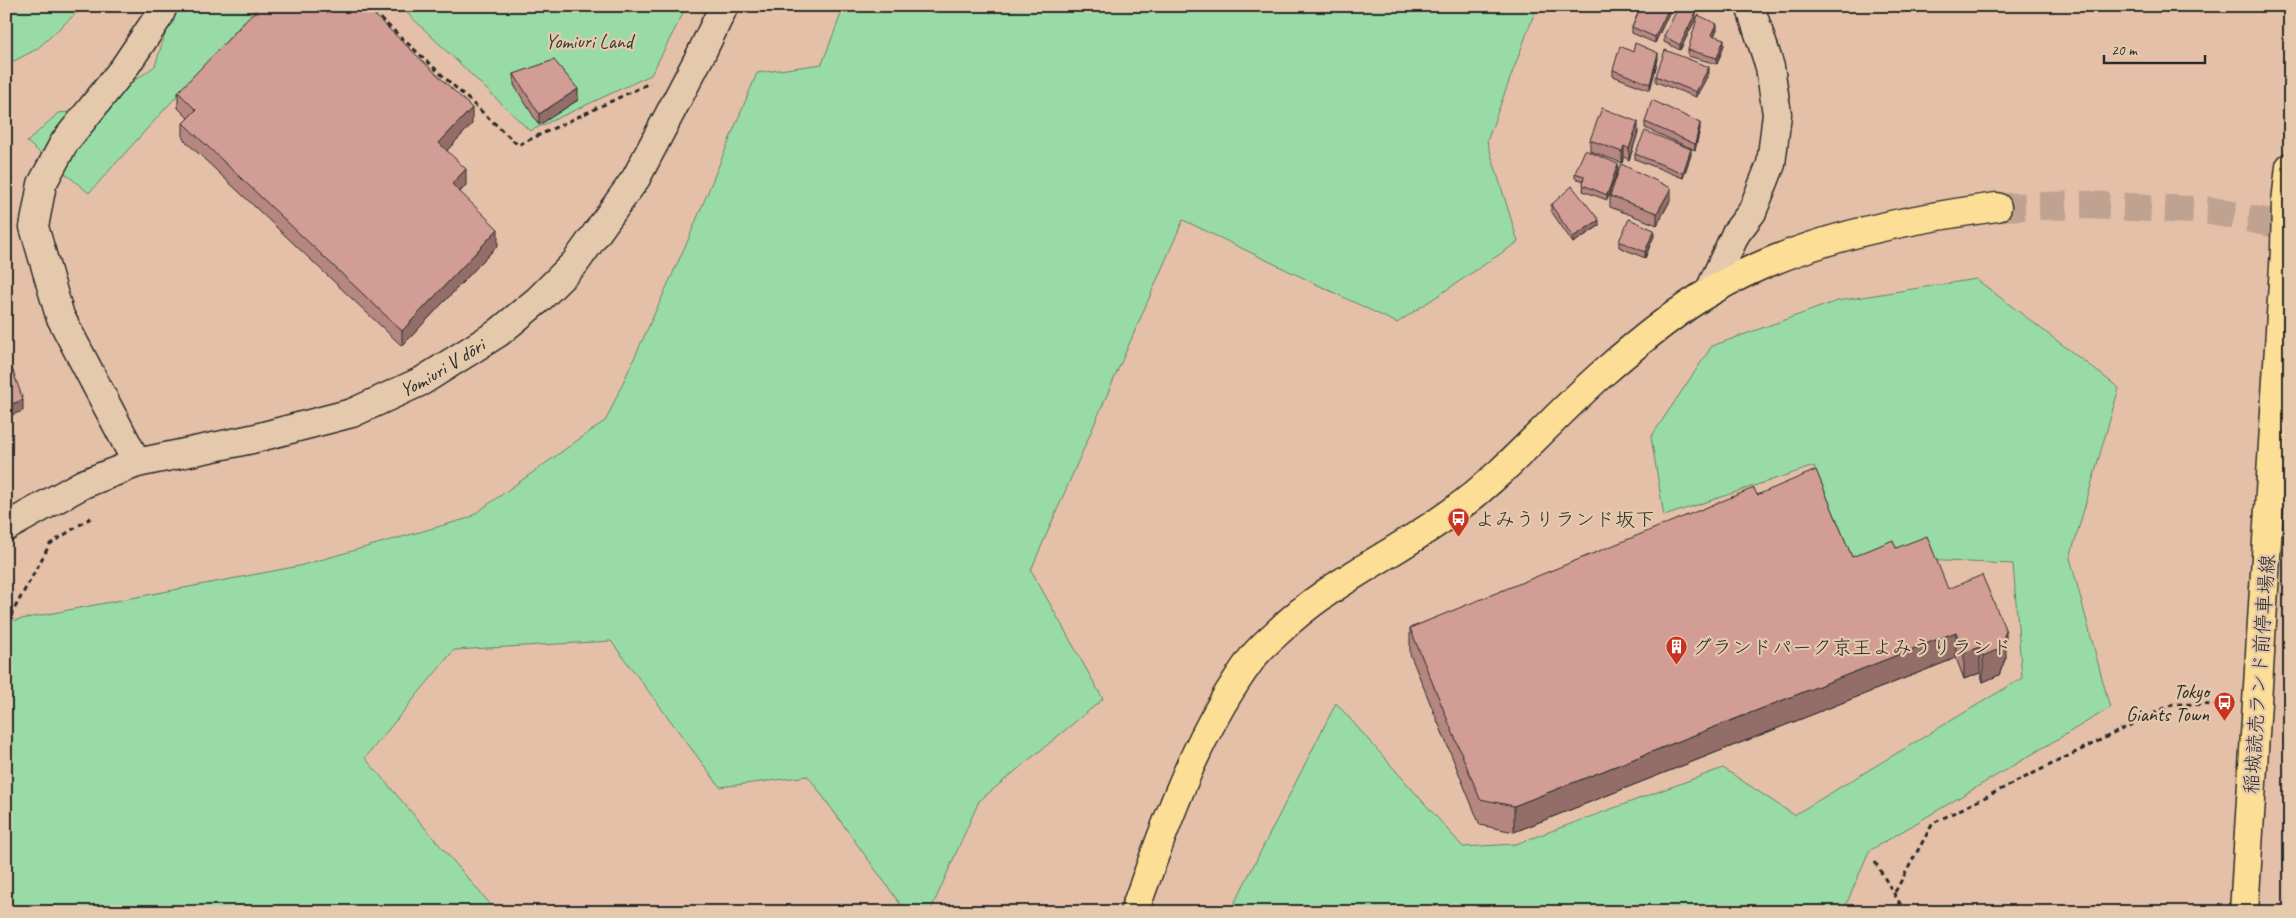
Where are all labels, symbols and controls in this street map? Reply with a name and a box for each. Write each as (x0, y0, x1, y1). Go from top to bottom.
park label: Yomiuri Land (545, 29, 636, 54)
scale bar (2104, 32, 2205, 64)
text: 20 m (2111, 41, 2138, 60)
street label: Yomiuri V dōri (396, 331, 491, 403)
bus stop icon: よみうりランド坂下 (1447, 507, 1471, 538)
place label: よみうりランド坂下 (1475, 507, 1655, 532)
street label: 稲城読売ランド前停車場線 (2239, 553, 2280, 795)
building icon: グランドパーク京王よみうりランド (1664, 635, 1688, 666)
place label: グランドパーク京王よみうりランド (1692, 635, 2012, 660)
place label: Tokyo Giants Town (2126, 679, 2211, 727)
bus stop icon: Tokyo Giants Town (2213, 691, 2237, 722)

